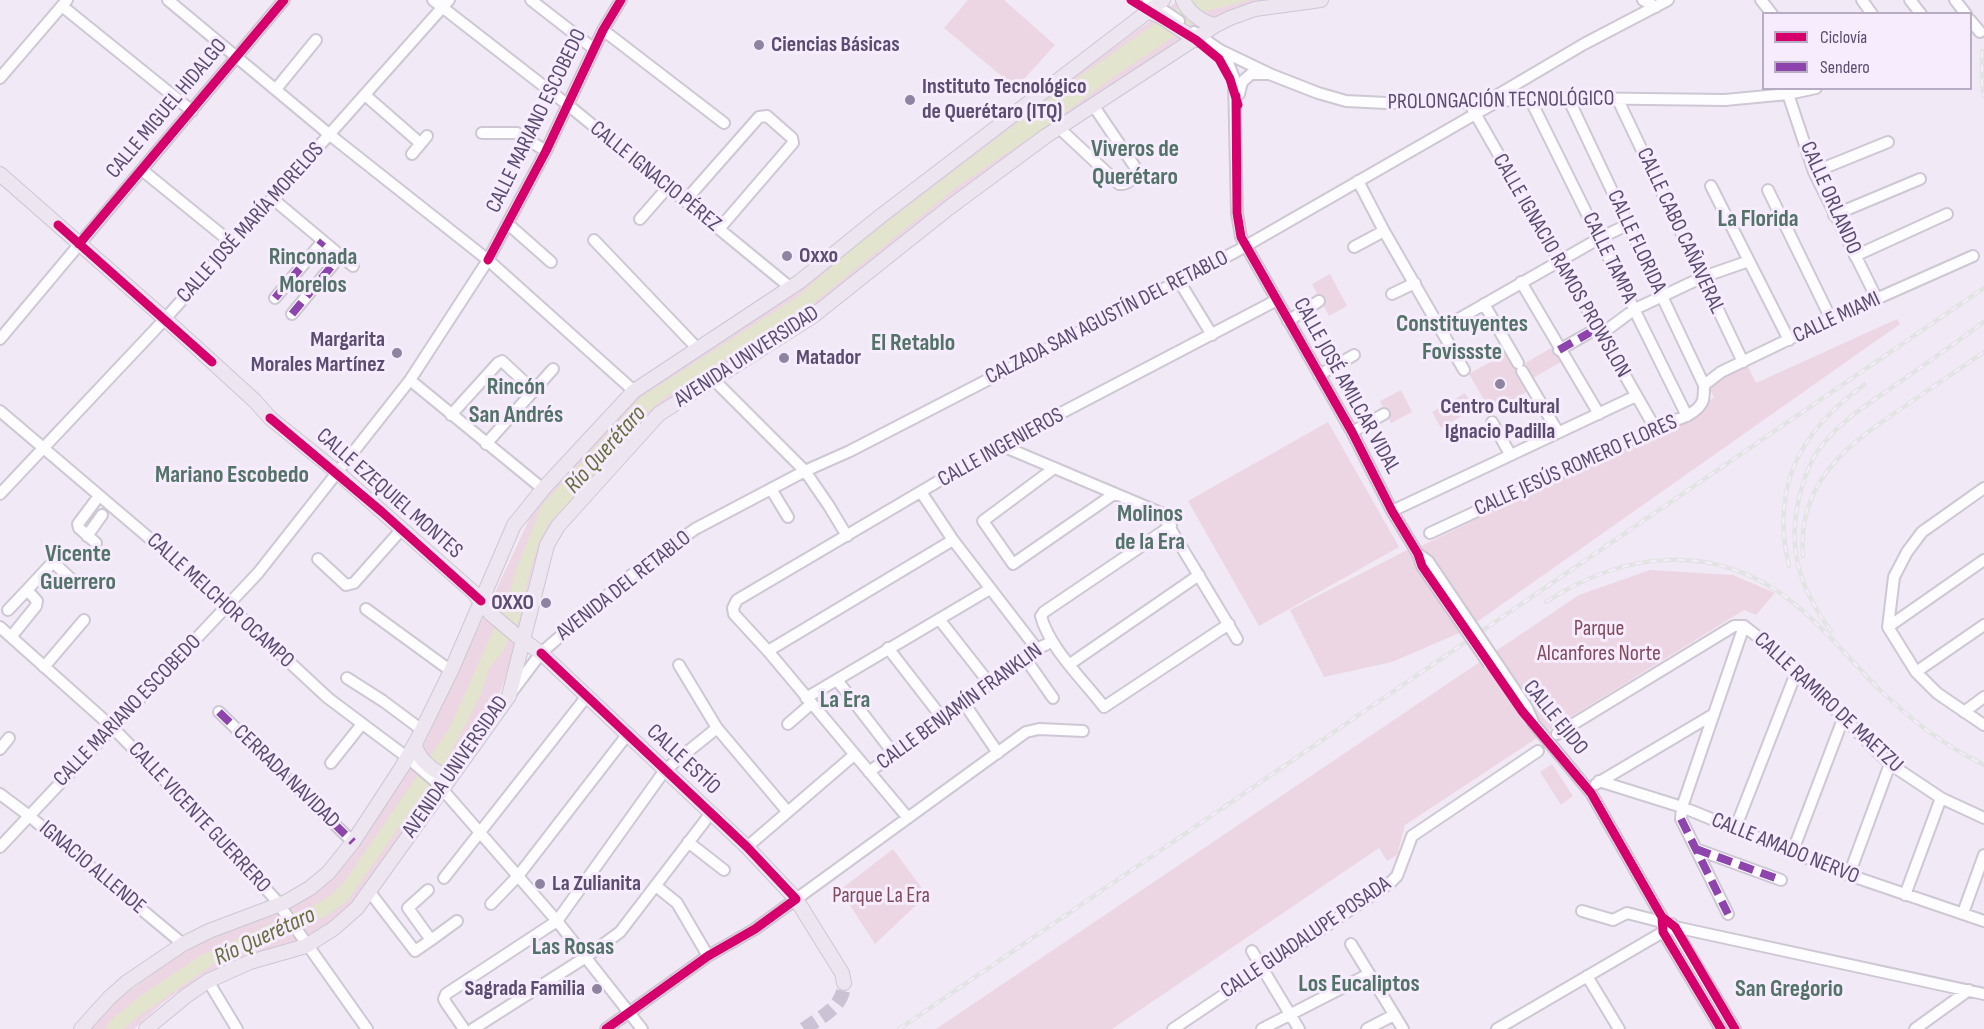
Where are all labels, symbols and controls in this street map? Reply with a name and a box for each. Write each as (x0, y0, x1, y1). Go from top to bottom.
legend (1762, 12, 1972, 90)
street label: CALLE MARIANO ESCOBEDO (481, 25, 593, 217)
text: Ciclovía (1820, 27, 1867, 48)
place label: Ciencias Básicas (771, 32, 900, 58)
street label: CALLE MIGUEL HIDALGO (101, 34, 233, 184)
marker: Ciencias Básicas (752, 38, 766, 52)
text: Sendero (1820, 57, 1870, 78)
place label: Instituto Tecnológico de Querétaro (ITQ) (922, 74, 1087, 125)
street label: PROLONGACIÓN TECNOLÓGICO (1387, 86, 1615, 116)
marker: Instituto Tecnológico de Querétaro (ITQ) (903, 93, 917, 107)
street label: CALLE IGNACIO PÉREZ (584, 116, 726, 238)
district label: Viveros de Querétaro (1091, 136, 1179, 192)
street label: CALLE JOSÉ MARÍA MORELOS (172, 137, 330, 309)
street label: CALLE ORLANDO (1793, 138, 1867, 258)
street label: CALLE CABO CAÑAVERAL (1630, 144, 1730, 318)
street label: CALLE IGNACIO RAMOS PROWSLON (1486, 149, 1636, 383)
street label: CALLE FLORIDA (1601, 186, 1671, 298)
district label: La Florida (1718, 206, 1798, 234)
street label: CALLE TAMPA (1576, 208, 1642, 308)
place label: Oxxo (799, 243, 838, 269)
district label: Rinconada Morelos (269, 244, 357, 300)
street label: CALZADA SAN AGUSTÍN DEL RETABLO (981, 245, 1233, 391)
marker: Oxxo (780, 249, 794, 263)
street label: CALLE MIAMI (1789, 286, 1885, 350)
street label: CALLE JOSÉ AMILCAR VIDAL (1287, 293, 1405, 479)
street label: AVENIDA UNIVERSIDAD (670, 300, 824, 414)
district label: Constituyentes Fovissste (1396, 311, 1528, 367)
place label: Margarita Morales Martínez (251, 327, 385, 378)
district label: El Retablo (871, 330, 955, 358)
place label: Matador (796, 345, 861, 371)
marker: Margarita Morales Martínez (390, 346, 404, 360)
marker: Matador (777, 351, 791, 365)
district label: Rincón San Andrés (469, 374, 563, 430)
marker: Centro Cultural Ignacio Padilla (1493, 377, 1507, 391)
place label: Centro Cultural Ignacio Padilla (1440, 394, 1560, 446)
water label: Río Querétaro (559, 400, 653, 500)
street label: CALLE INGENIEROS (934, 403, 1068, 493)
street label: CALLE JESÚS ROMERO FLORES (1471, 409, 1681, 523)
street label: CALLE EZEQUIEL MONTES (310, 423, 468, 565)
district label: Mariano Escobedo (155, 462, 309, 490)
district label: Molinos de la Era (1115, 501, 1185, 557)
street label: AVENIDA DEL RETABLO (551, 525, 697, 647)
street label: CALLE MELCHOR OCAMPO (141, 528, 299, 674)
district label: Vicente Guerrero (40, 541, 116, 597)
place label: OXXO (491, 590, 534, 616)
marker: OXXO (539, 596, 553, 610)
park label: Parque Alcanfores Norte (1537, 616, 1661, 668)
street label: CALLE RAMIRO DE MAETZU (1748, 627, 1908, 779)
street label: CALLE MARIANO ESCOBEDO (49, 629, 207, 793)
street label: CALLE BENJAMÍN FRANKLIN (872, 638, 1048, 776)
street label: CALLE EJIDO (1517, 675, 1593, 761)
district label: La Era (820, 687, 870, 715)
street label: AVENIDA UNIVERSIDAD (397, 691, 515, 843)
street label: CALLE ESTÍO (641, 719, 725, 801)
street label: CERRADA NAVIDAD (227, 720, 345, 834)
street label: CALLE VICENTE GUERRERO (122, 737, 276, 899)
street label: CALLE AMADO NERVO (1707, 807, 1863, 891)
street label: IGNACIO ALLENDE (33, 816, 151, 920)
place label: La Zulianita (552, 871, 641, 897)
street label: CALLE GUADALUPE POSADA (1216, 871, 1396, 1005)
marker: La Zulianita (533, 877, 547, 891)
park label: Parque La Era (832, 883, 930, 909)
water label: Río Querétaro (210, 901, 320, 973)
district label: Las Rosas (532, 934, 614, 962)
district label: Los Eucaliptos (1298, 971, 1420, 999)
place label: Sagrada Familia (465, 976, 585, 1002)
district label: San Gregorio (1735, 976, 1843, 1004)
marker: Sagrada Familia (590, 982, 604, 996)

